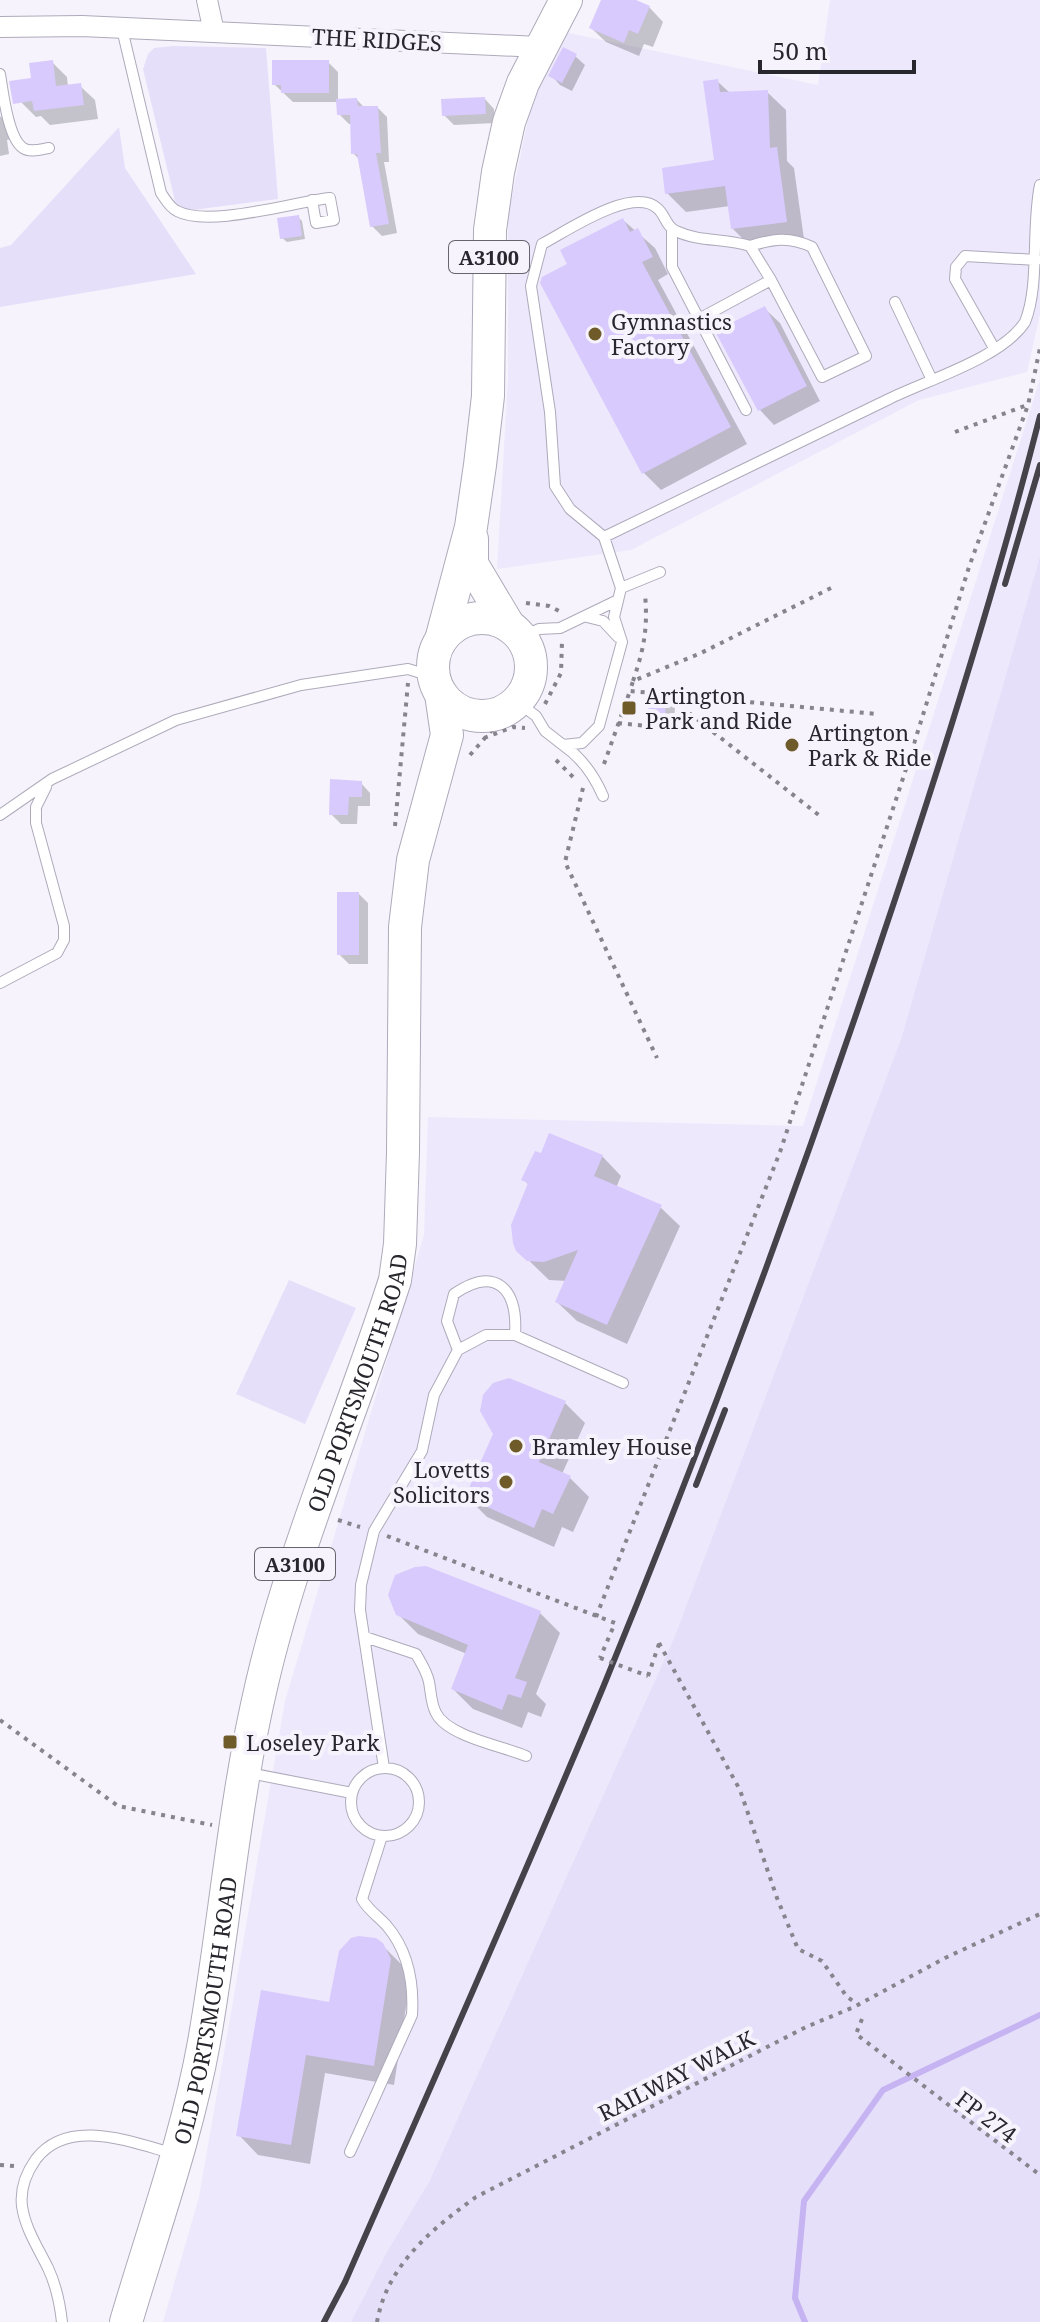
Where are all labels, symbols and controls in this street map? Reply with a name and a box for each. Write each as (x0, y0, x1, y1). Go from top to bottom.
street label: THE RIDGES (311, 21, 443, 57)
scale bar (760, 24, 914, 74)
text: 50 m (772, 34, 828, 67)
road number: A3100 (449, 241, 529, 273)
place label: Gymnastics Factory (611, 306, 732, 361)
marker: Gymnastics Factory (586, 325, 604, 343)
place label: Artington Park and Ride (645, 680, 792, 735)
marker: Artington Park and Ride (620, 699, 638, 717)
place label: Artington Park & Ride (808, 717, 931, 772)
marker: Artington Park & Ride (783, 736, 801, 754)
street label: OLD PORTSMOUTH ROAD (299, 1252, 414, 1516)
place label: Bramley House (532, 1431, 692, 1461)
marker: Bramley House (507, 1437, 525, 1455)
place label: Lovetts Solicitors (393, 1454, 490, 1509)
marker: Lovetts Solicitors (497, 1473, 515, 1491)
road number: A3100 (255, 1548, 335, 1580)
place label: Loseley Park (246, 1727, 380, 1757)
marker: Loseley Park (221, 1733, 239, 1751)
street label: OLD PORTSMOUTH ROAD (166, 1875, 243, 2148)
street label: RAILWAY WALK (593, 2022, 760, 2127)
street label: FP 274 (950, 2083, 1024, 2149)

